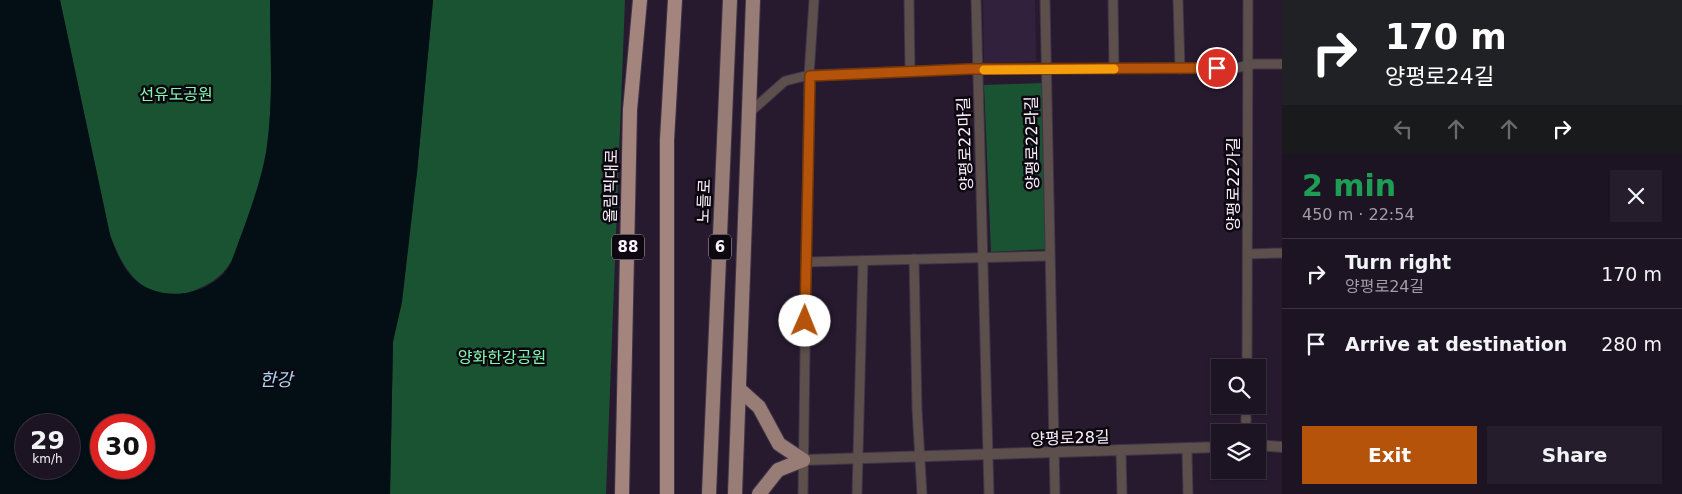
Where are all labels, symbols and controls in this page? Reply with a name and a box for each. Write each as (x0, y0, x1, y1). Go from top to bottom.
text: 170 m (1385, 17, 1507, 57)
icon: right (1302, 20, 1367, 85)
pin (1196, 47, 1238, 89)
icon: arrive (1203, 54, 1231, 82)
text: 양평로24길 (1385, 64, 1494, 89)
park label: 선유도공원 (139, 85, 213, 104)
street label: 양평로22라길 (1022, 96, 1042, 190)
street label: 양평로22마길 (954, 97, 976, 191)
icon: left (1389, 115, 1417, 143)
icon: ahead (1442, 115, 1470, 143)
icon: ahead (1495, 115, 1523, 143)
icon: right (1548, 115, 1576, 143)
street label: 양평로22가길 (1224, 137, 1243, 231)
street label: 올림픽대로 (601, 149, 621, 223)
text: 2 min (1302, 168, 1396, 203)
button: close (1610, 170, 1662, 222)
street label: 노들로 (694, 178, 714, 223)
text: 450 m · 22:54 (1302, 205, 1415, 224)
road number: 88 (612, 234, 644, 260)
road number: 6 (709, 234, 731, 260)
text: Turn right (1345, 251, 1451, 273)
icon: right (1302, 260, 1330, 288)
text: 170 m (1601, 263, 1662, 285)
text: 양평로24길 (1345, 277, 1424, 296)
position arrow (778, 294, 830, 346)
icon: arrive (1302, 330, 1330, 358)
text: Arrive at destination (1345, 333, 1567, 355)
text: 280 m (1601, 333, 1662, 355)
park label: 양화한강공원 (458, 348, 546, 367)
map controls (1211, 359, 1266, 479)
button: search (1211, 359, 1266, 414)
water label: 한강 (259, 369, 295, 390)
speed limit sign: 30 (90, 414, 155, 479)
button: layers (1211, 424, 1266, 479)
text: 29 (30, 426, 65, 455)
button: Exit (1302, 426, 1477, 484)
button: Share (1487, 426, 1662, 484)
street label: 양평로28길 (1030, 427, 1110, 449)
text: km/h (32, 452, 63, 466)

